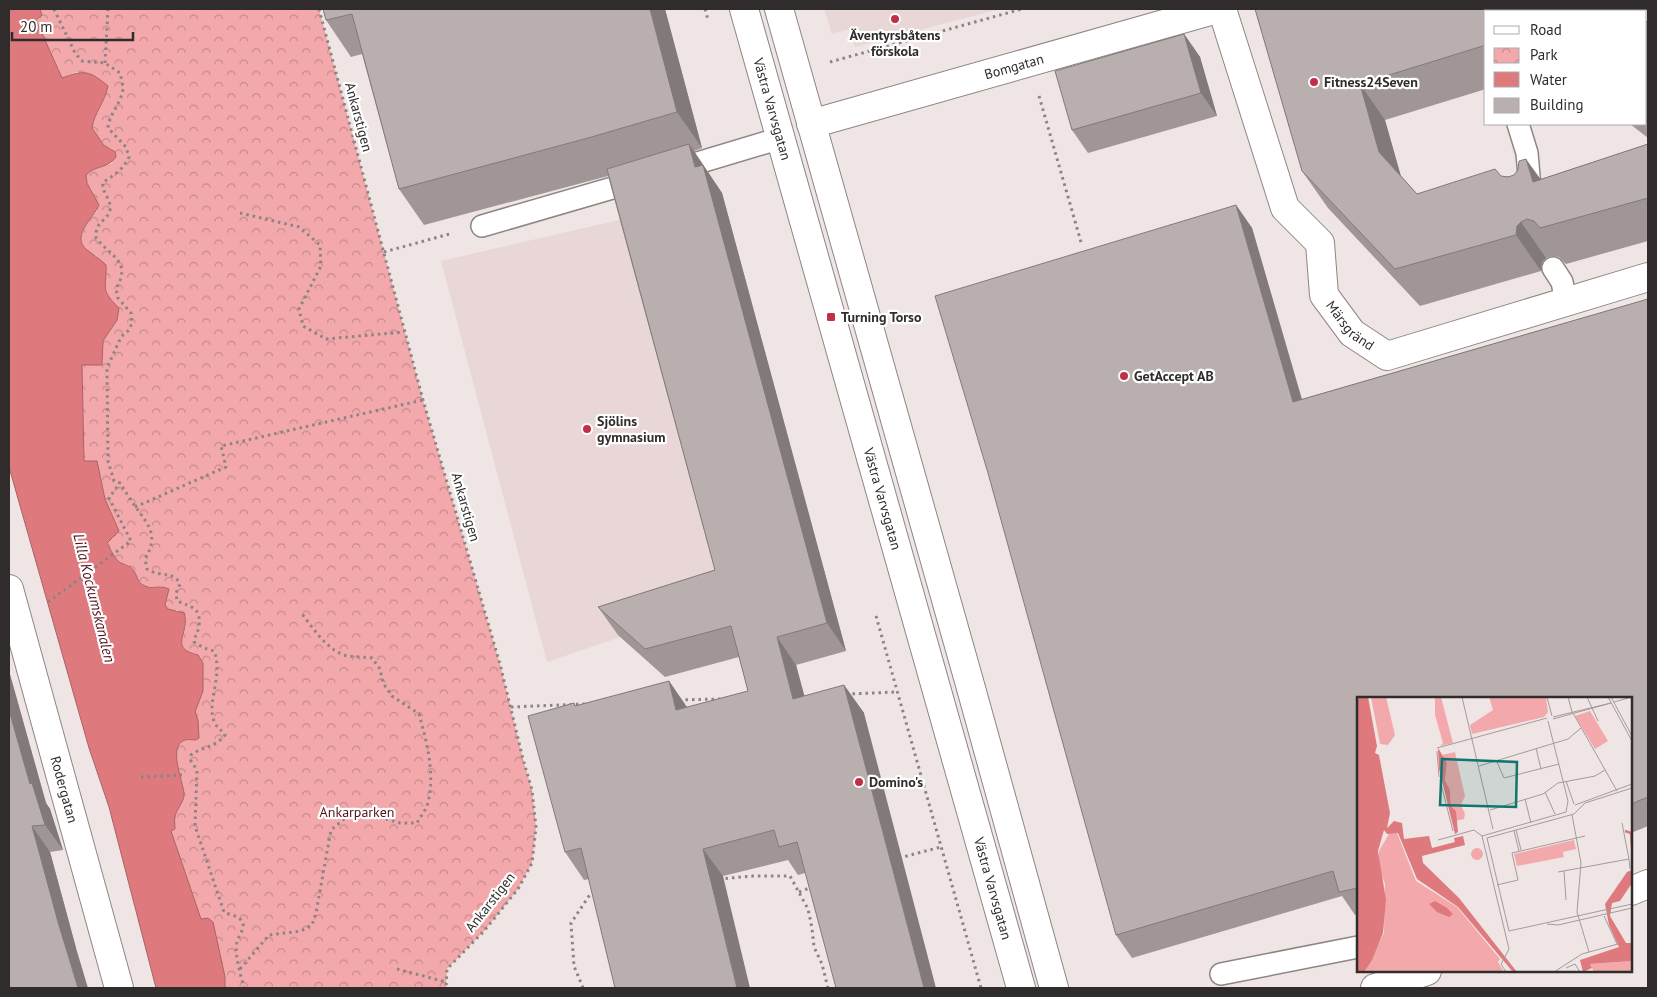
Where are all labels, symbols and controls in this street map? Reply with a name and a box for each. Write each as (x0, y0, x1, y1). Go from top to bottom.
scale bar (12, 10, 134, 42)
legend (1484, 10, 1647, 125)
marker: Äventyrsbåtens förskola (889, 13, 901, 25)
text: 20 m (20, 17, 53, 36)
text: Road (1530, 20, 1562, 39)
place label: Äventyrsbåtens förskola (849, 26, 941, 60)
text: Park (1530, 45, 1558, 64)
street label: Bomgatan (982, 50, 1046, 83)
street label: Västra Varvsgatan (749, 55, 795, 162)
text: Water (1530, 70, 1567, 89)
place label: Fitness24Seven (1324, 73, 1418, 91)
marker: Fitness24Seven (1308, 76, 1320, 88)
street label: Ankarstigen (341, 80, 377, 154)
text: Building (1530, 95, 1584, 114)
street label: Märsgränd (1322, 297, 1378, 354)
place label: Turning Torso (841, 308, 922, 326)
marker: Turning Torso (825, 311, 837, 323)
place label: GetAccept AB (1134, 367, 1214, 385)
marker: GetAccept AB (1118, 370, 1130, 382)
place label: Sjölins gymnasium (597, 412, 666, 446)
marker: Sjölins gymnasium (581, 423, 593, 435)
street label: Västra Varvsgatan (859, 445, 906, 552)
street label: Ankarstigen (448, 470, 484, 544)
water label: Lilla Kockumskanalen (69, 531, 120, 664)
inset map (1357, 697, 1632, 972)
street label: Rodergatan (47, 754, 82, 825)
place label: Domino's (869, 773, 923, 791)
marker: Domino's (853, 776, 865, 788)
park label: Ankarparken (320, 803, 394, 821)
street label: Västra Varvsgatan (970, 834, 1016, 942)
street label: Ankarstigen (461, 869, 519, 935)

